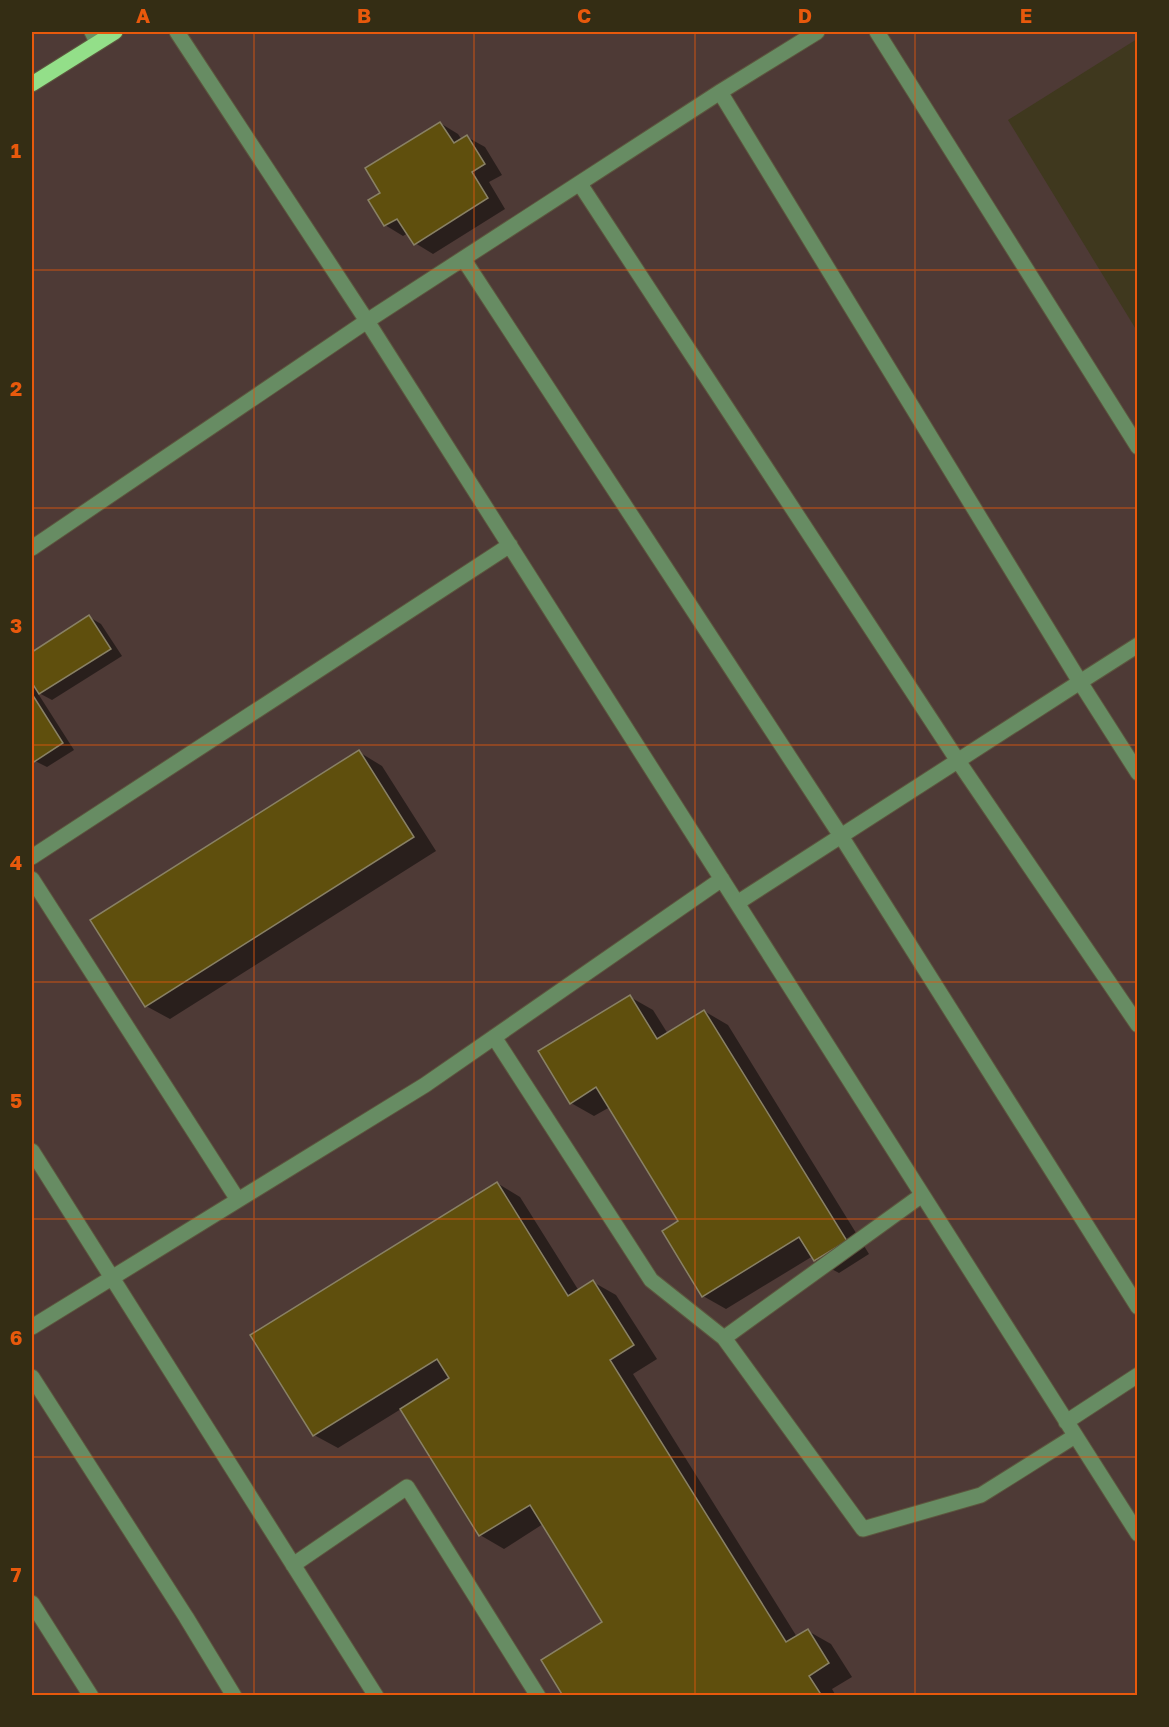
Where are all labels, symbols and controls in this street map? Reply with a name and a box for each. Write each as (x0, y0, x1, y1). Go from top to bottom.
text: A (136, 3, 150, 27)
text: B (357, 3, 371, 27)
text: C (577, 3, 591, 27)
text: D (798, 3, 812, 27)
text: E (1020, 3, 1032, 27)
text: 1 (11, 138, 21, 162)
text: 2 (10, 376, 22, 400)
text: 3 (10, 613, 22, 637)
text: 4 (10, 850, 22, 874)
text: 5 (10, 1088, 22, 1112)
text: 6 (10, 1325, 22, 1349)
text: 7 (11, 1562, 22, 1586)

